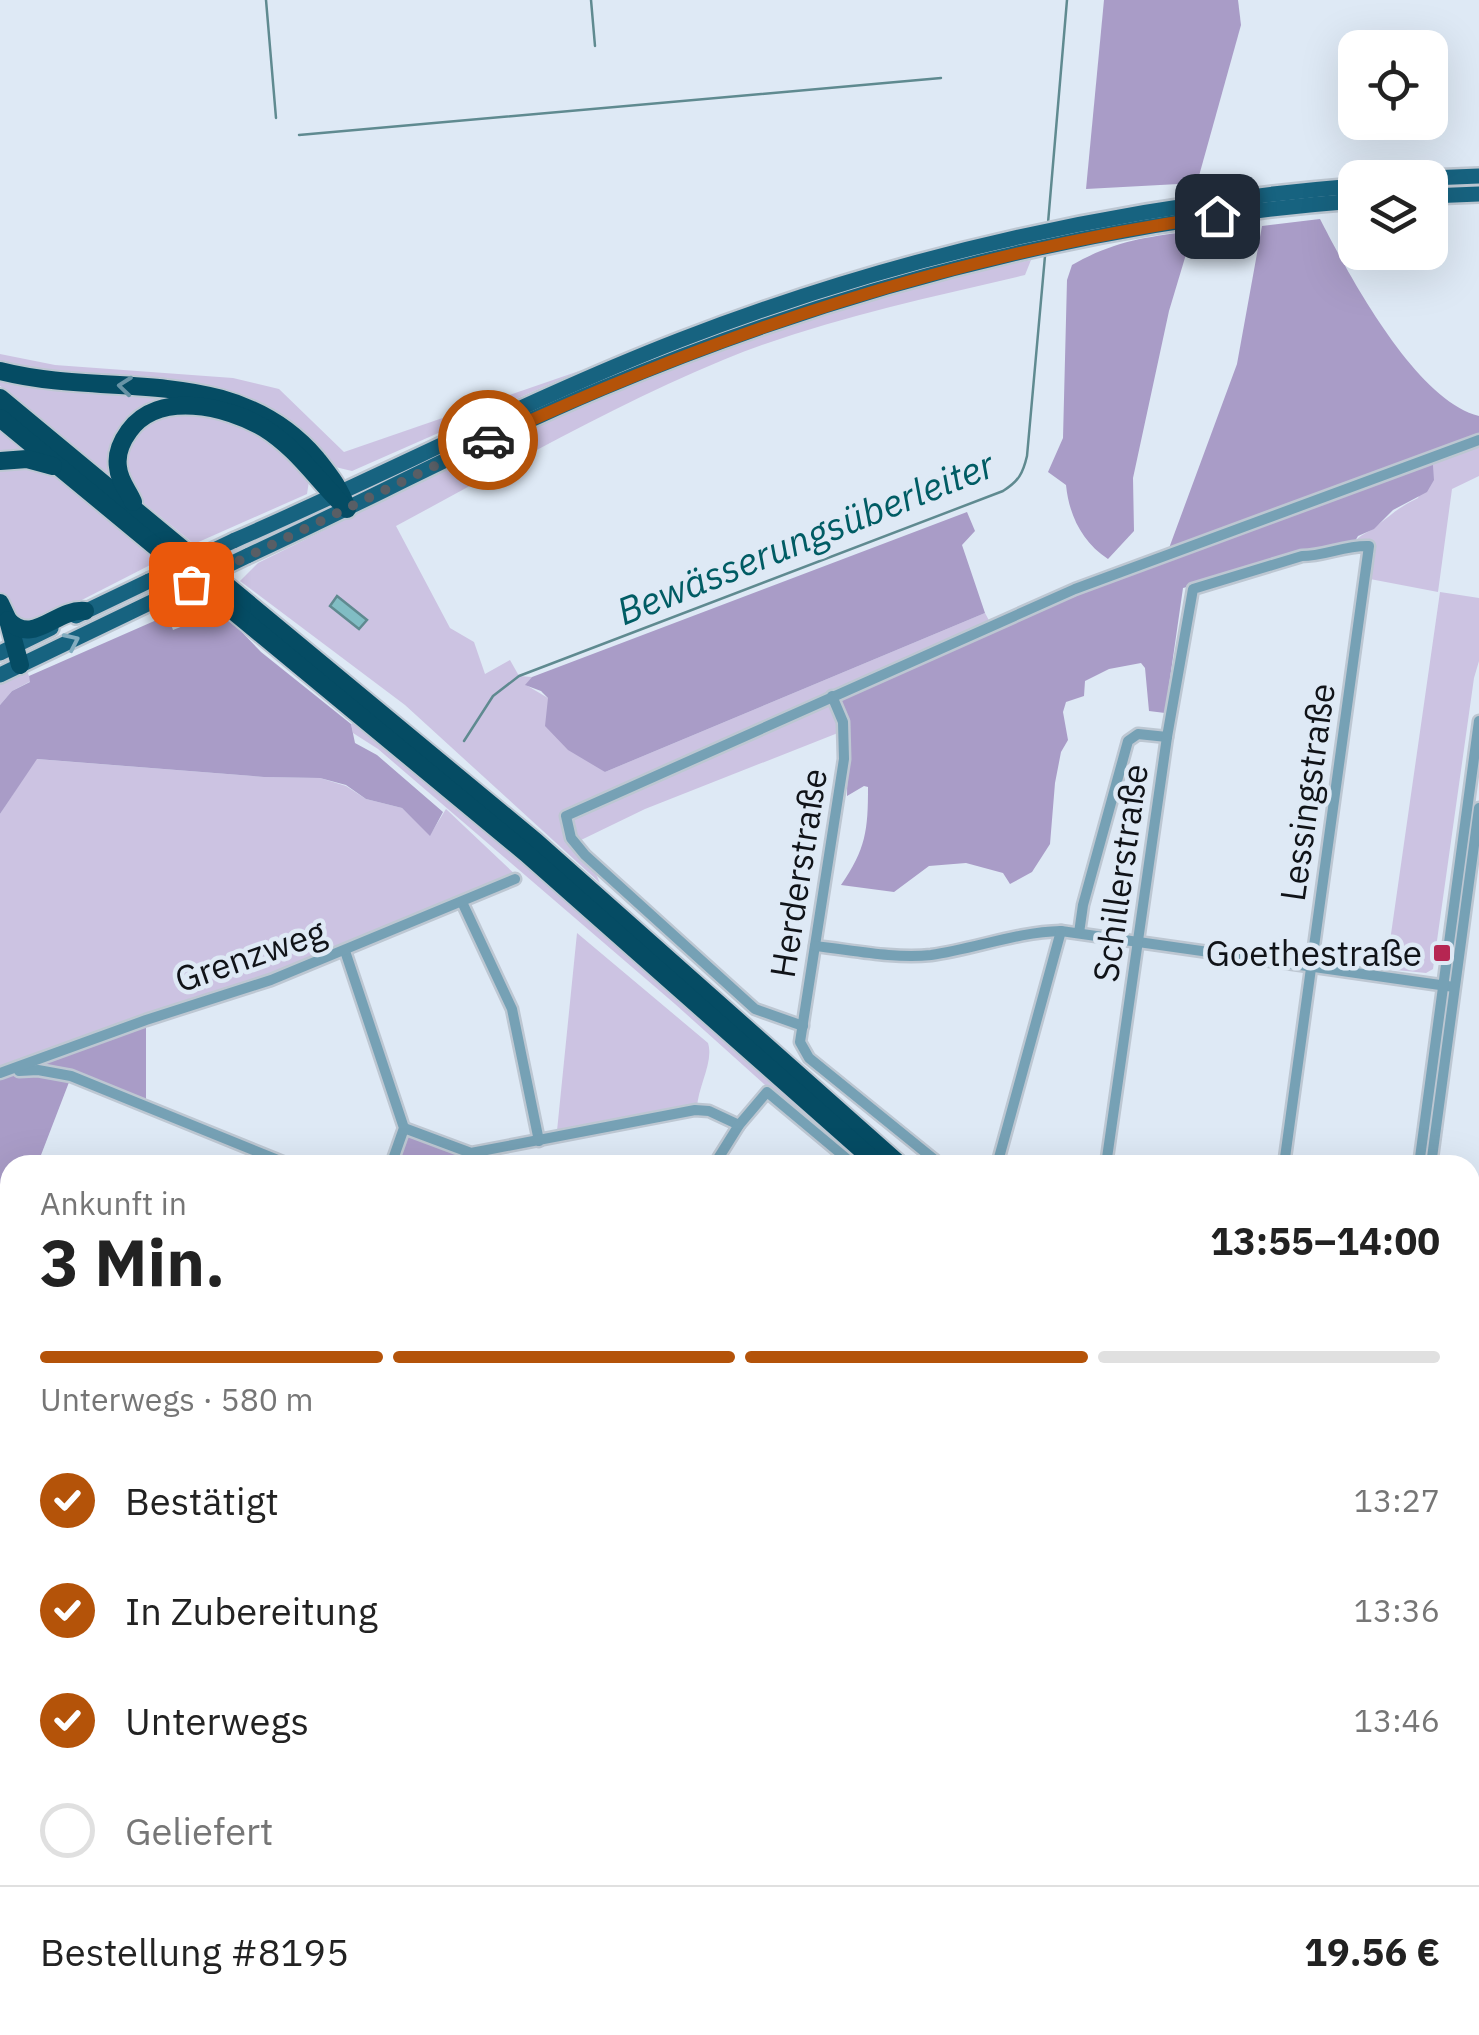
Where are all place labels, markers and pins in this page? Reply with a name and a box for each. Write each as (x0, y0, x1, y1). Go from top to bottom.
pin (1175, 174, 1260, 259)
pin (149, 542, 234, 627)
place label: Goethestraße (1205, 930, 1422, 976)
marker: Goethestraße (1431, 942, 1453, 964)

